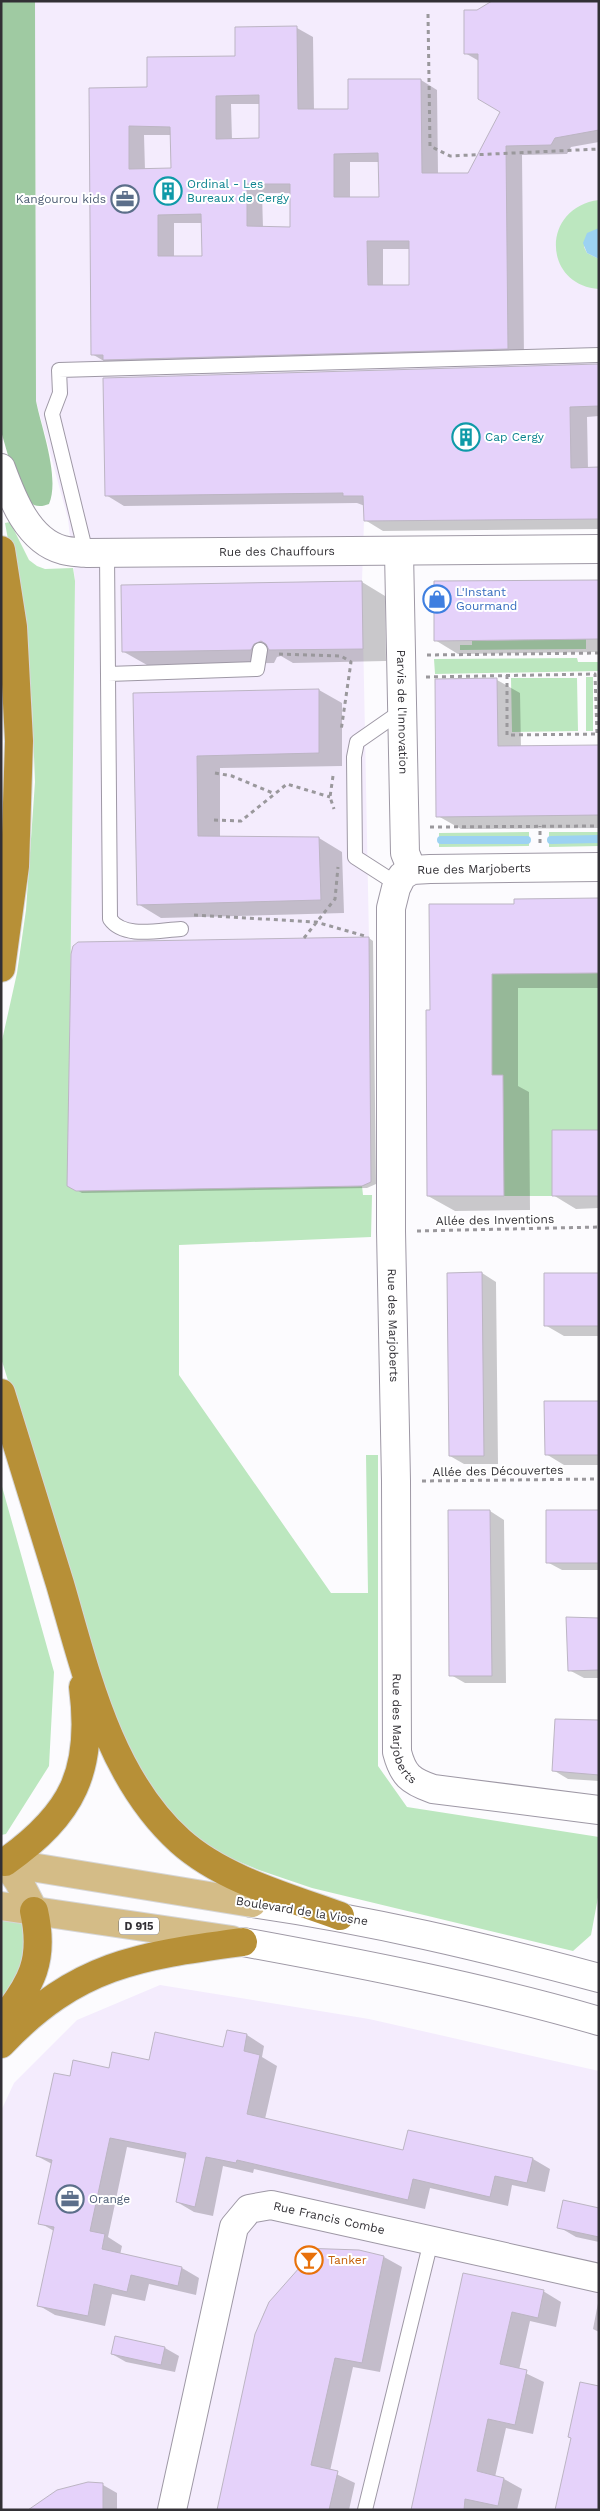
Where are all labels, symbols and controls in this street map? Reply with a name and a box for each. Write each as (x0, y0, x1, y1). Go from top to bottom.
building icon: Ordinal - Les Bureaux de Cergy (153, 176, 183, 206)
place label: Ordinal - Les Bureaux de Cergy (187, 177, 290, 205)
office icon: Kangourou kids (110, 184, 140, 214)
place label: Kangourou kids (16, 192, 106, 206)
building icon: Cap Cergy (451, 422, 481, 452)
place label: Cap Cergy (485, 430, 545, 444)
street label: Rue des Chauffours (219, 544, 335, 559)
shop icon: L'Instant Gourmand (422, 584, 452, 614)
place label: L'Instant Gourmand (456, 585, 517, 613)
street label: Parvis de l'Innovation (394, 649, 410, 774)
street label: Rue des Marjoberts (417, 861, 531, 877)
street label: Allée des Inventions (436, 1212, 554, 1228)
street label: Rue des Marjoberts (385, 1268, 401, 1382)
street label: Allée des Découvertes (432, 1463, 564, 1479)
street label: Rue des Marjoberts (390, 1673, 419, 1787)
street label: Boulevard de la Viosne (235, 1894, 369, 1928)
road number: D 915 (119, 1918, 159, 1934)
office icon: Orange (55, 2184, 85, 2214)
place label: Orange (89, 2192, 130, 2206)
street label: Rue Francis Combe (272, 2199, 386, 2237)
bar icon: Tanker (294, 2245, 324, 2275)
place label: Tanker (328, 2253, 367, 2267)

